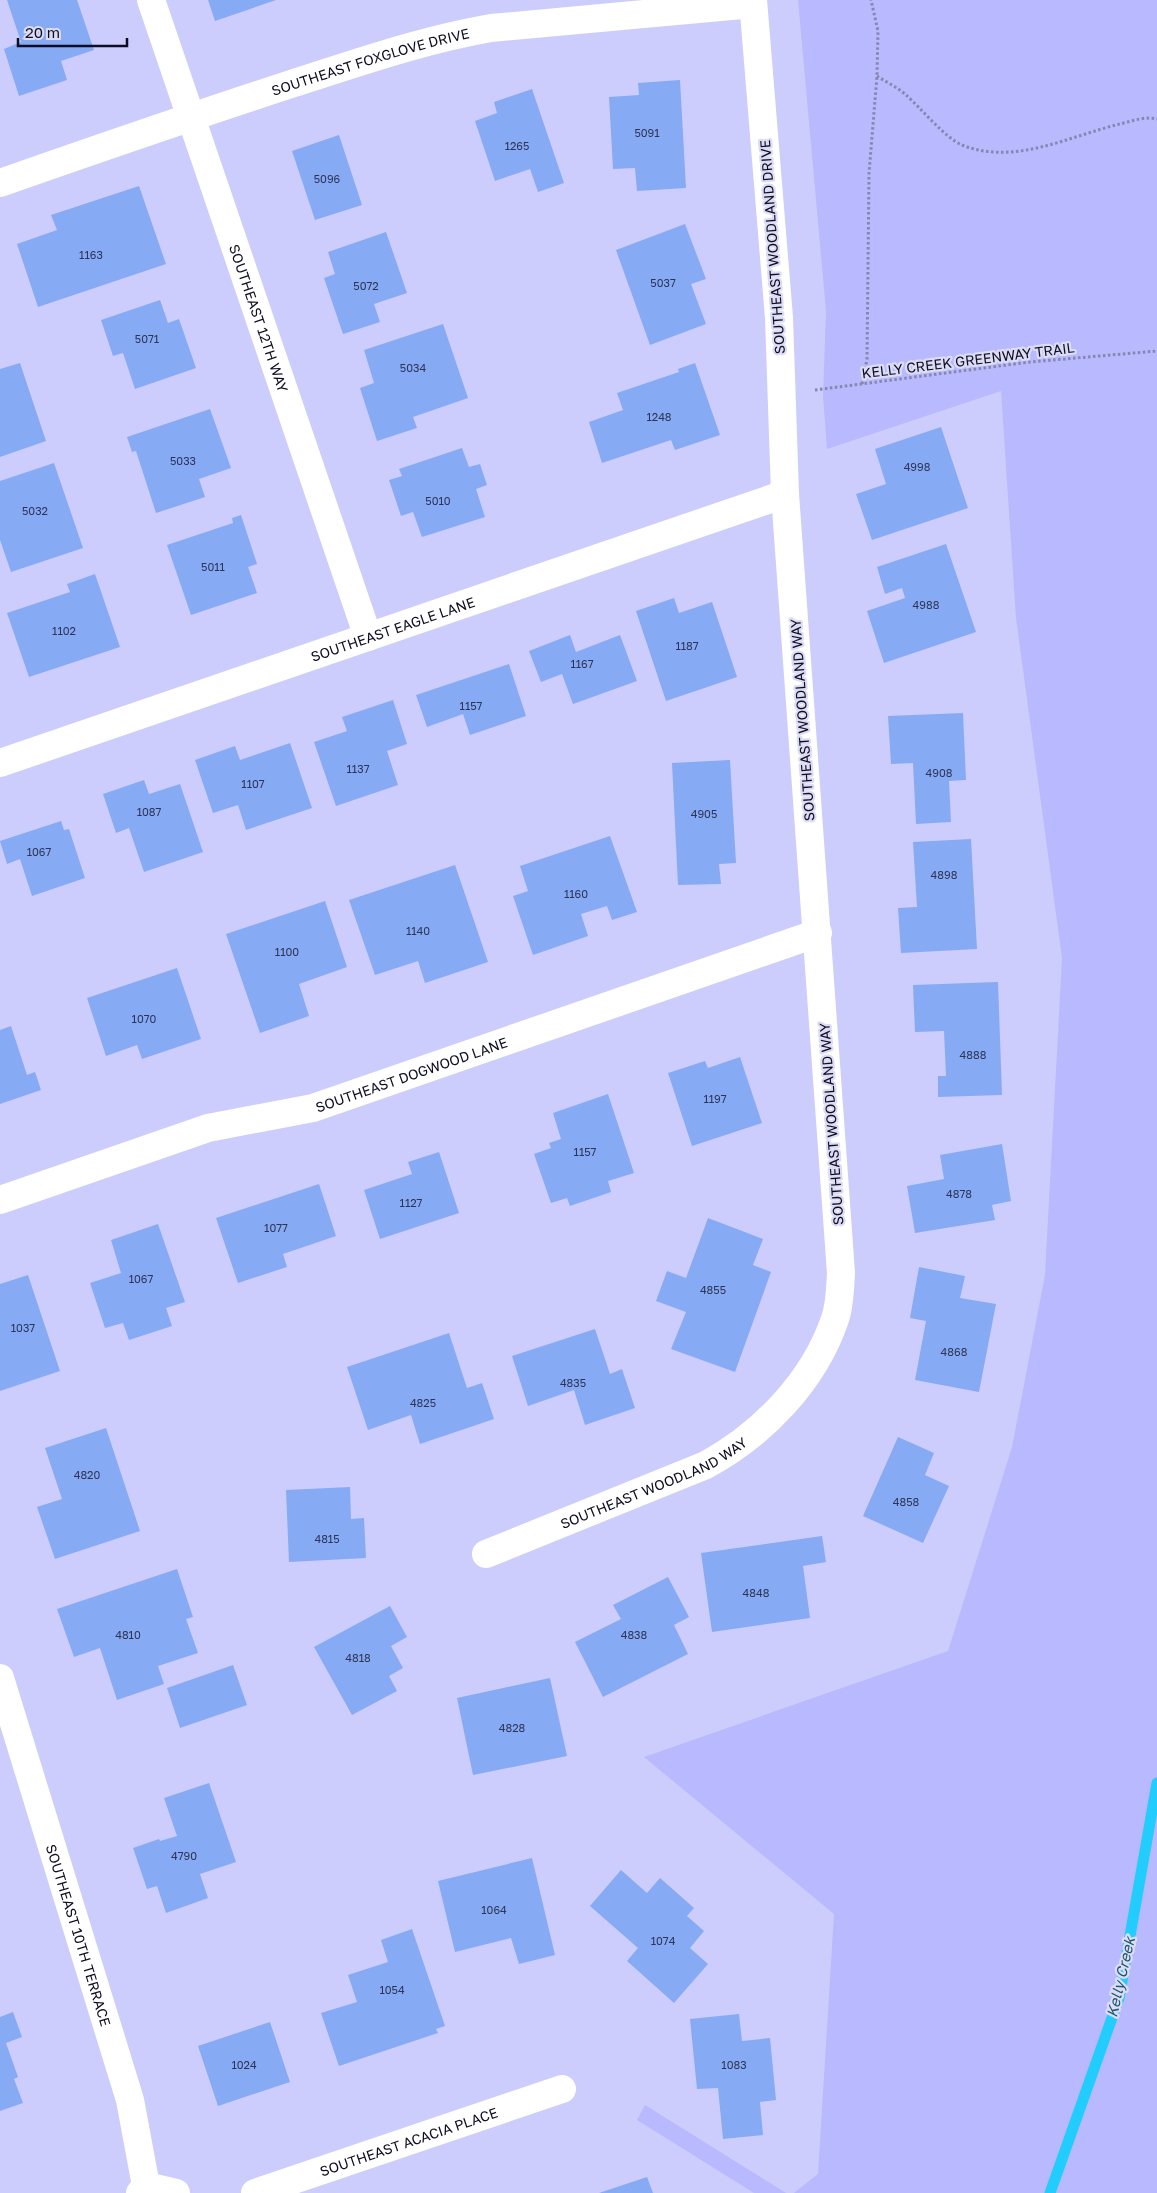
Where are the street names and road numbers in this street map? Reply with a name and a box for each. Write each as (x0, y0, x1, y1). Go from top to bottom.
street label: SOUTHEAST FOXGLOVE DRIVE (269, 24, 471, 98)
street label: SOUTHEAST WOODLAND DRIVE (756, 139, 788, 355)
street label: SOUTHEAST 12TH WAY (226, 242, 292, 394)
street label: KELLY CREEK GREENWAY TRAIL (861, 339, 1075, 381)
street label: SOUTHEAST EAGLE LANE (308, 593, 477, 664)
street label: SOUTHEAST WOODLAND WAY (786, 618, 818, 822)
street label: SOUTHEAST WOODLAND WAY (815, 1022, 847, 1226)
street label: SOUTHEAST DOGWOOD LANE (313, 1033, 509, 1115)
street label: SOUTHEAST WOODLAND WAY (557, 1433, 750, 1532)
street label: SOUTHEAST 10TH TERRACE (43, 1842, 115, 2028)
street label: SOUTHEAST ACACIA PLACE (317, 2103, 500, 2179)

